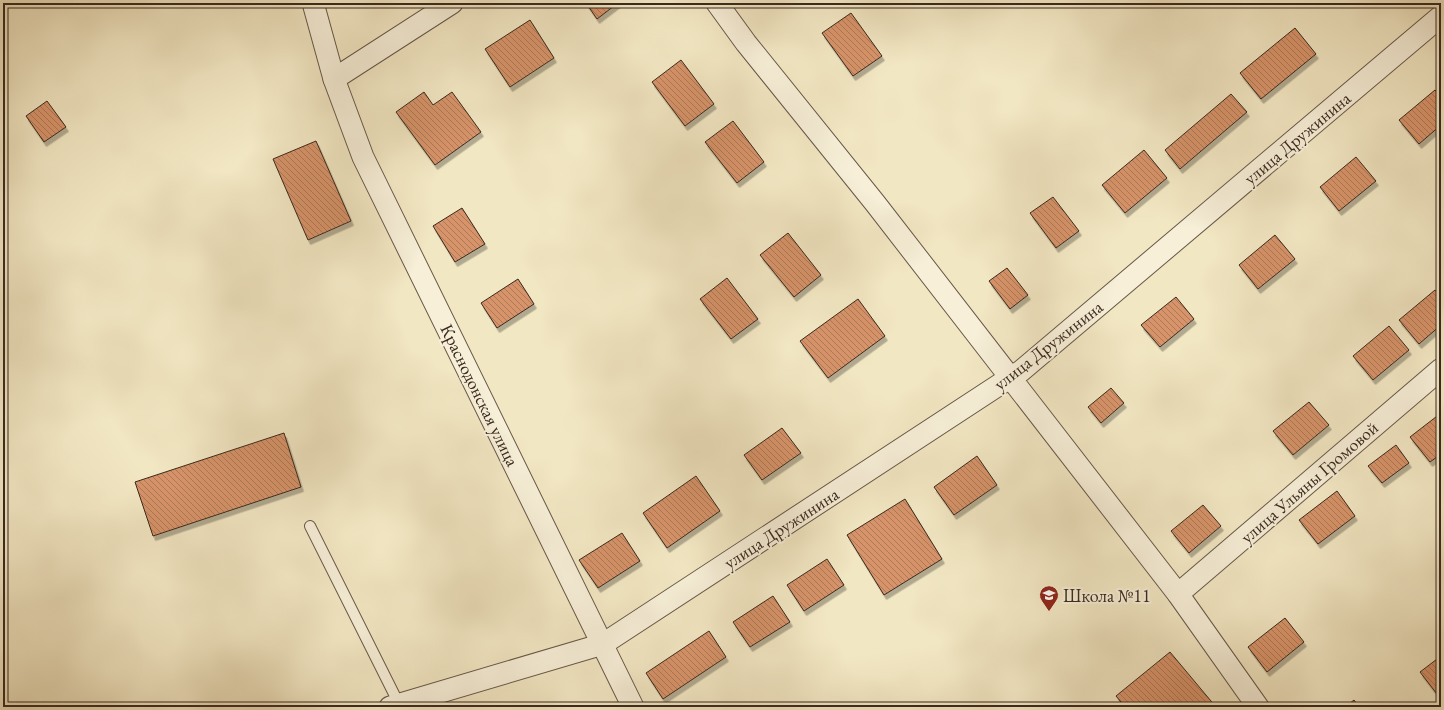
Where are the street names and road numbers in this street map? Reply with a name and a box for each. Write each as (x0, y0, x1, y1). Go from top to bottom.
street label: улица Дружинина (1239, 86, 1356, 189)
street label: улица Дружинина (989, 295, 1108, 395)
street label: Краснодонская улица (436, 320, 525, 471)
street label: улица Ульяны Громовой (1235, 416, 1383, 548)
street label: улица Дружинина (719, 482, 844, 574)

